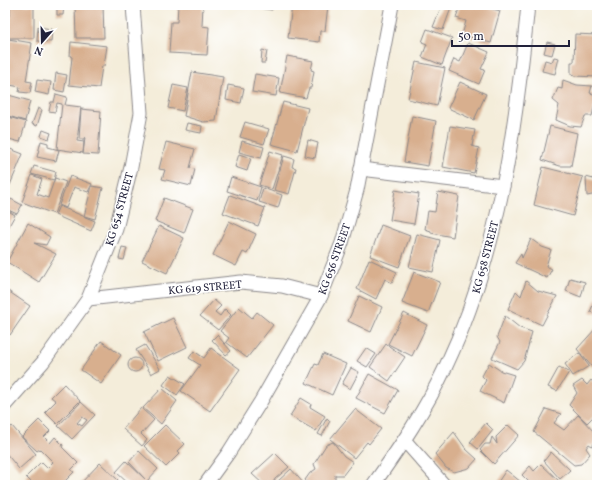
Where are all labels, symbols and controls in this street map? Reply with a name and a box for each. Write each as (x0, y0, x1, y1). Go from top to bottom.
north arrow (22, 22, 62, 62)
scale bar (452, 22, 569, 48)
text: 50 m (458, 29, 484, 45)
text: N (33, 42, 45, 58)
street label: KG 654 STREET (103, 170, 138, 248)
street label: KG 658 STREET (470, 219, 504, 295)
street label: KG 656 STREET (316, 221, 355, 297)
street label: KG 619 STREET (168, 278, 243, 299)

